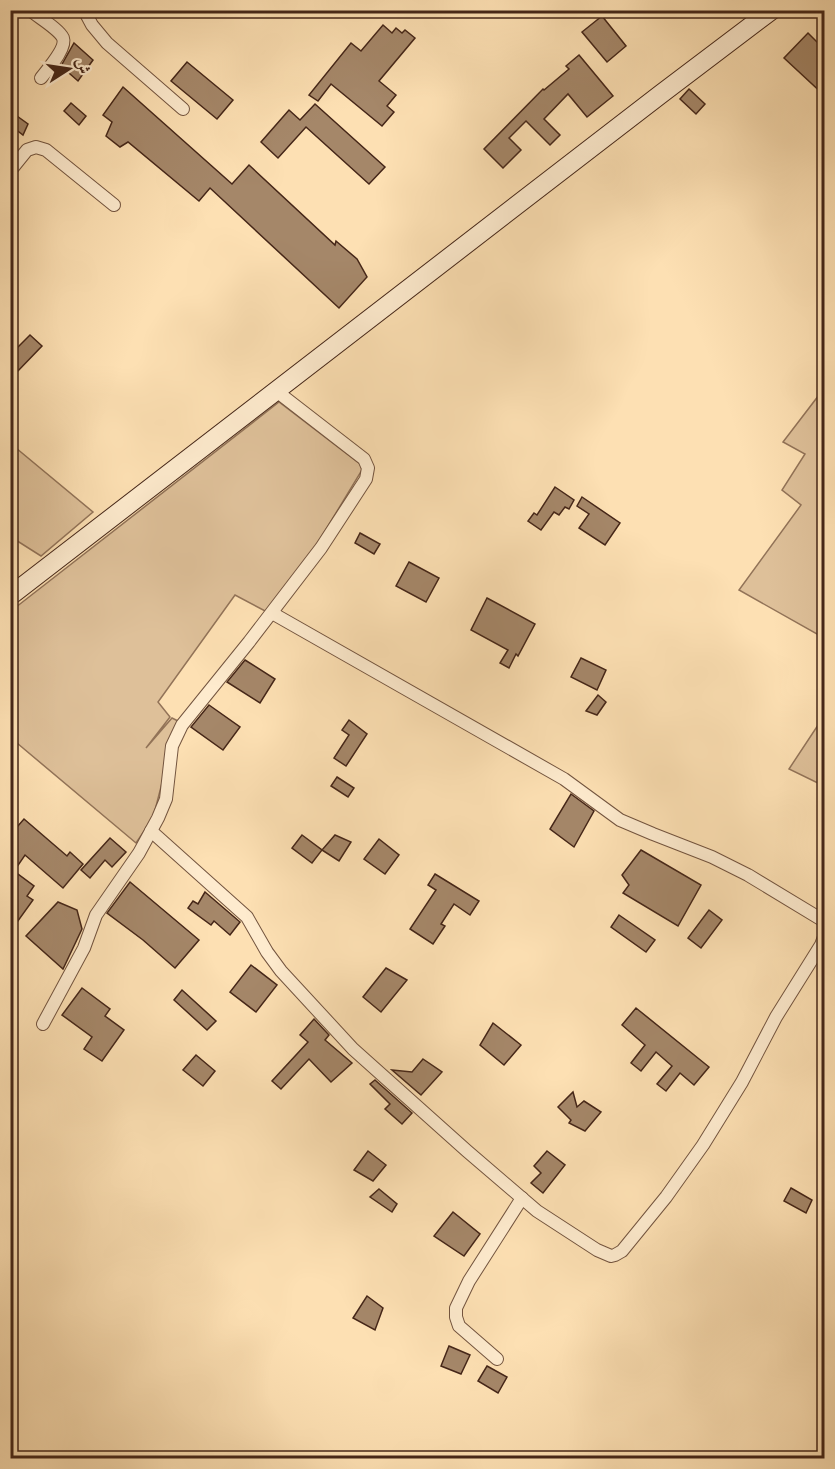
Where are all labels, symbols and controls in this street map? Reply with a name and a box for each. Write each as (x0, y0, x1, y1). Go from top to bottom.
north arrow (39, 39, 99, 99)
text: ش (72, 56, 94, 76)

